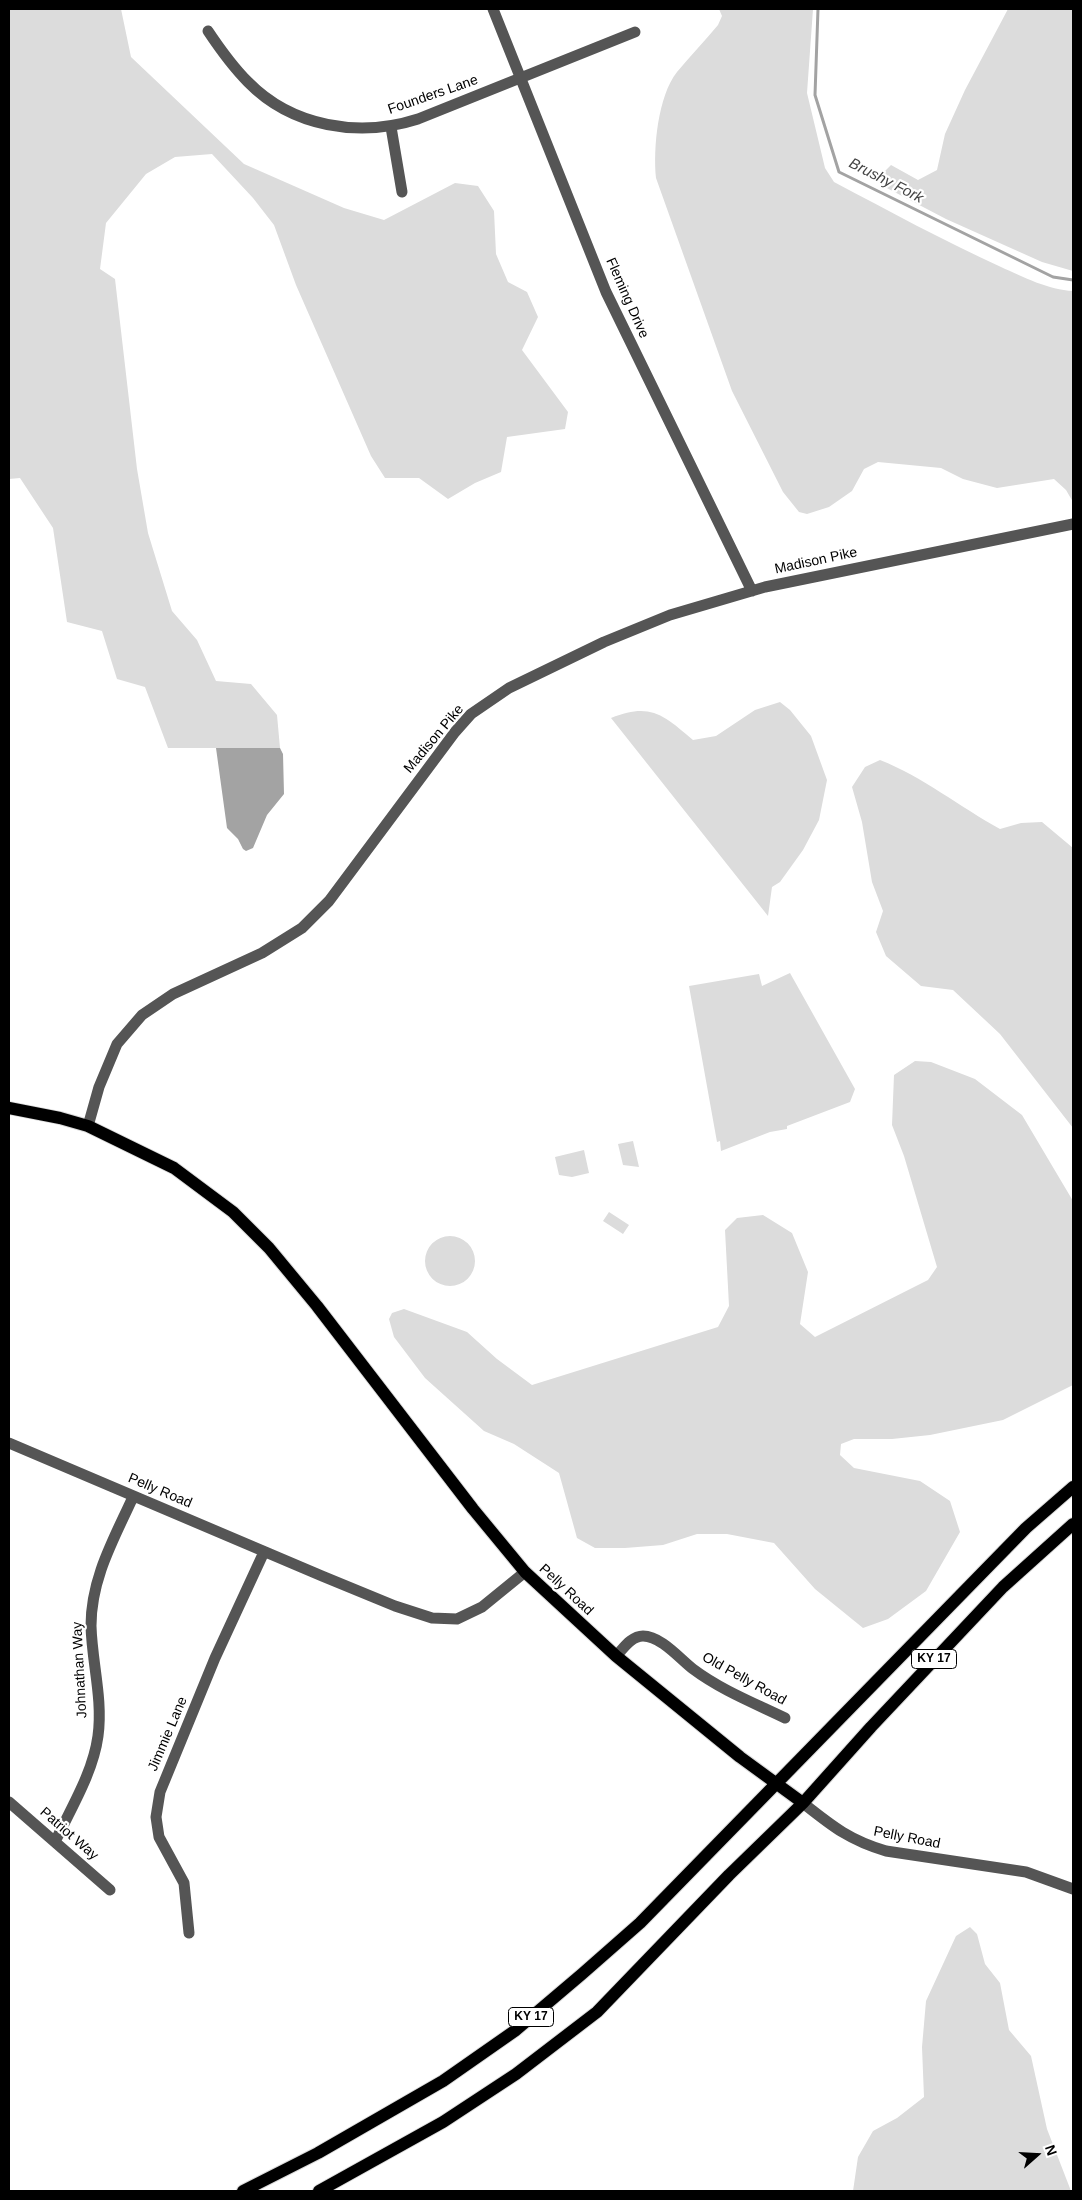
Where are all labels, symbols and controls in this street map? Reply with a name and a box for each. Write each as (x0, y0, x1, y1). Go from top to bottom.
street label: Founders Lane (386, 72, 480, 118)
water label: Brushy Fork (846, 155, 926, 207)
street label: Fleming Drive (602, 255, 652, 341)
street label: Madison Pike (773, 544, 859, 578)
street label: Madison Pike (401, 701, 467, 777)
street label: Pelly Road (126, 1470, 194, 1512)
street label: Pelly Road (536, 1561, 596, 1619)
street label: Johnathan Way (69, 1621, 91, 1719)
street label: Old Pelly Road (699, 1649, 789, 1709)
road number: KY 17 (912, 1650, 956, 1668)
street label: Jimmie Lane (145, 1694, 191, 1774)
street label: Patriot Way (36, 1804, 102, 1864)
street label: Pelly Road (872, 1823, 942, 1853)
road number: KY 17 (508, 2008, 554, 2026)
north arrow (1012, 2130, 1062, 2180)
text: N (1042, 2143, 1060, 2158)

